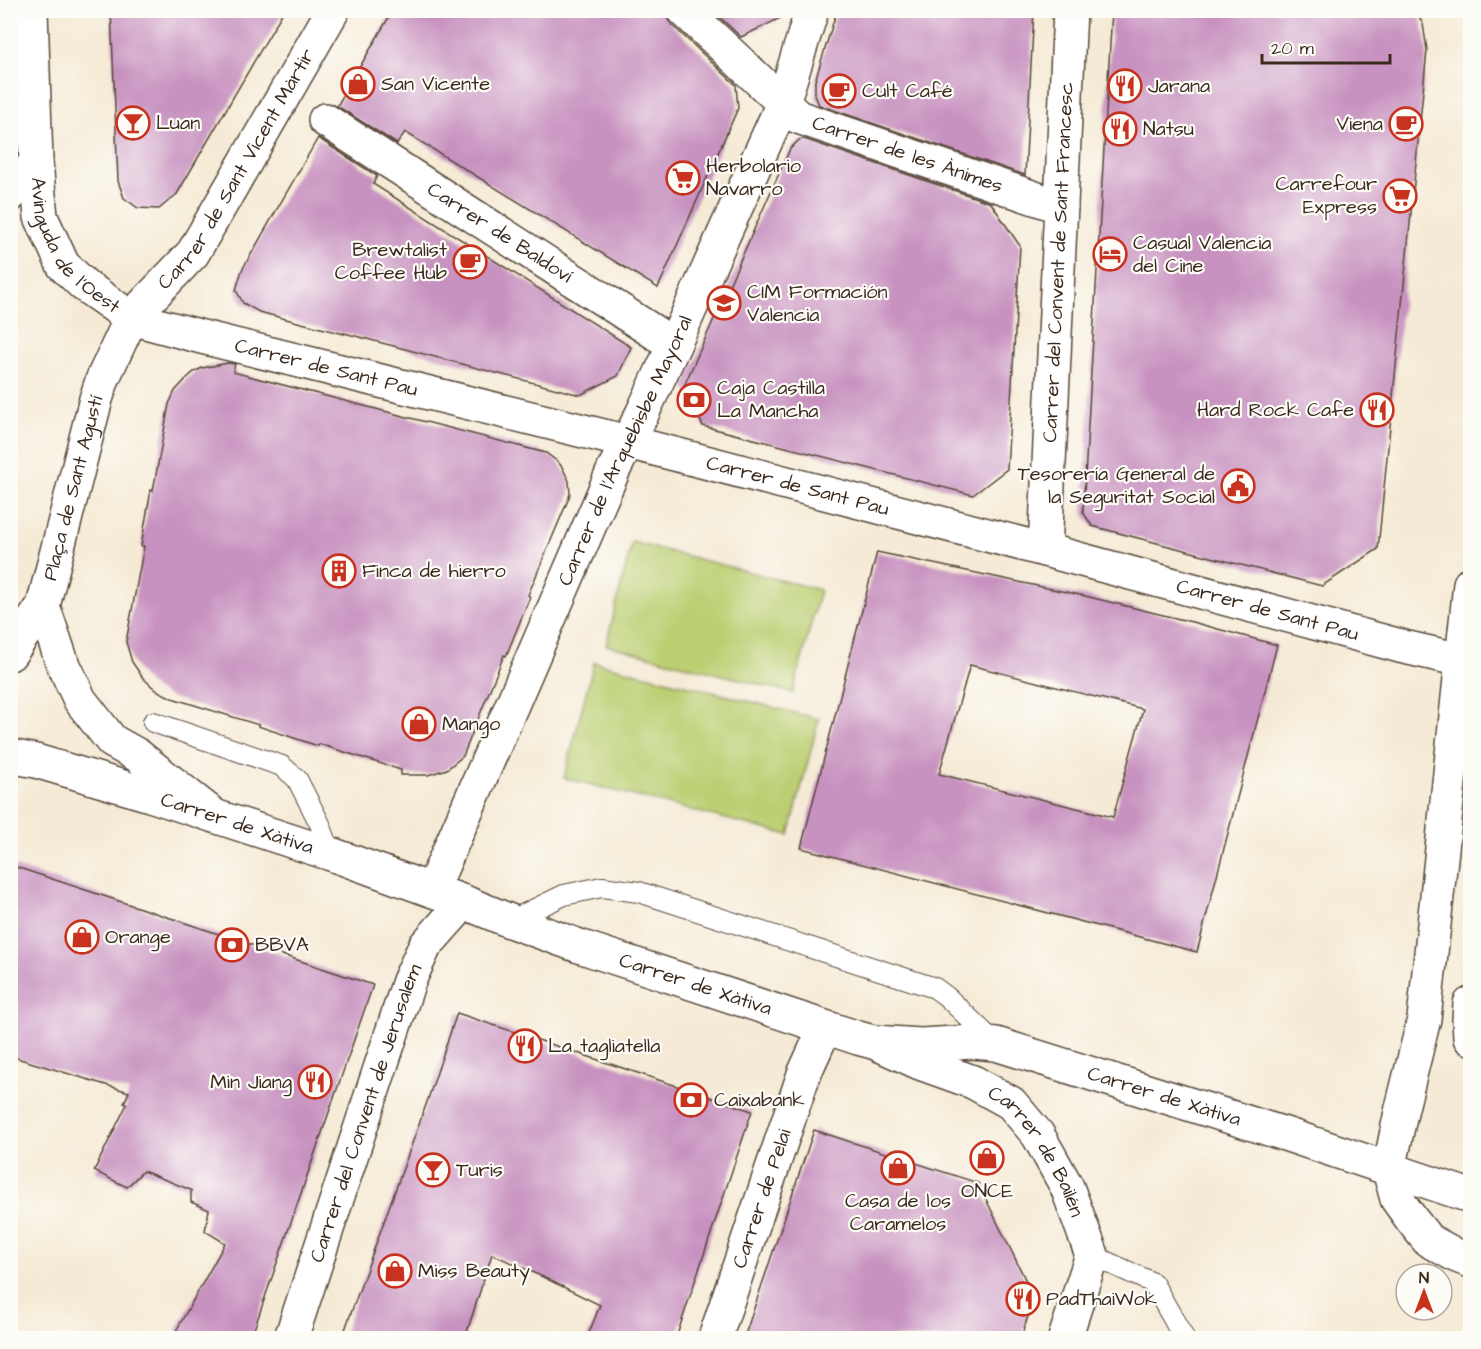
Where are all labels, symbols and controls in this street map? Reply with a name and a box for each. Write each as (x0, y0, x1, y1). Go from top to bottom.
scale bar (1262, 27, 1390, 65)
text: 20 m (1271, 36, 1314, 61)
street label: Carrer de Sant Vicent Màrtir (151, 43, 322, 296)
shop icon: San Vicente (340, 66, 376, 102)
restaurant icon: Jarana (1107, 68, 1143, 104)
place label: San Vicente (381, 70, 490, 98)
place label: Jarana (1148, 72, 1210, 100)
cafe icon: Cult Café (821, 73, 857, 109)
place label: Cult Café (862, 77, 953, 105)
street label: Carrer del Convent de Sant Francesc (1036, 81, 1081, 443)
bar icon: Luan (115, 105, 151, 141)
cafe icon: Viena (1388, 106, 1424, 142)
place label: Luan (156, 109, 200, 137)
street label: Carrer de les Ànimes (808, 109, 1006, 200)
place label: Viena (1336, 110, 1383, 138)
restaurant icon: Natsu (1102, 111, 1138, 147)
place label: Natsu (1143, 115, 1194, 143)
place label: Herbolario Navarro (706, 152, 801, 203)
supermarket icon: Herbolario Navarro (665, 160, 701, 196)
place label: Carrefour Express (1275, 170, 1377, 221)
street label: Carrer de Baldoví (422, 175, 578, 290)
street label: Avinguda de l'Oest (23, 176, 126, 320)
supermarket icon: Carrefour Express (1382, 178, 1418, 214)
place label: Casual Valencia del Cine (1133, 229, 1271, 280)
place label: Brewtalist Coffee Hub (335, 236, 447, 287)
hotel icon: Casual Valencia del Cine (1092, 236, 1128, 272)
cafe icon: Brewtalist Coffee Hub (452, 244, 488, 280)
place label: CIM Formación Valencia (747, 278, 888, 329)
school or university icon: CIM Formación Valencia (706, 285, 742, 321)
street label: Carrer de l'Arquebisbe Mayoral (551, 311, 699, 590)
street label: Carrer de Sant Pau (232, 332, 421, 404)
place label: Caja Castilla La Mancha (717, 374, 825, 425)
bank icon: Caja Castilla La Mancha (676, 382, 712, 418)
street label: Plaça de Sant Agustí (36, 392, 110, 583)
restaurant icon: Hard Rock Cafe (1359, 392, 1395, 428)
place label: Hard Rock Cafe (1197, 396, 1354, 424)
street label: Carrer de Sant Pau (703, 449, 892, 523)
place label: Tesorería General de la Seguritat Social (1017, 460, 1215, 512)
public building icon: Tesorería General de la Seguritat Social (1220, 468, 1256, 504)
building icon: Finca de hierro (321, 553, 357, 589)
place label: Finca de hierro (362, 557, 506, 585)
street label: Carrer de Sant Pau (1173, 572, 1362, 648)
shop icon: Mango (401, 706, 437, 742)
place label: Mango (442, 710, 500, 739)
street label: Carrer de Xàtiva (157, 785, 317, 861)
shop icon: Orange (64, 919, 100, 955)
place label: Orange (105, 923, 171, 952)
bank icon: BBVA (214, 927, 250, 963)
place label: BBVA (255, 931, 309, 959)
street label: Carrer de Xàtiva (615, 946, 776, 1023)
street label: Carrer del Convent de Jerusalem (303, 959, 429, 1266)
restaurant icon: La tagliatella (507, 1028, 543, 1064)
place label: La tagliatella (548, 1032, 660, 1061)
street label: Carrer de Xàtiva (1084, 1059, 1244, 1133)
restaurant icon: Min Jiang (297, 1064, 333, 1100)
place label: Min Jiang (210, 1068, 292, 1097)
street label: Carrer de Bailén (983, 1079, 1091, 1221)
bank icon: Caixabank (673, 1082, 709, 1118)
place label: Caixabank (714, 1086, 805, 1114)
street label: Carrer de Pelai (725, 1125, 798, 1272)
shop icon: ONCE (969, 1140, 1005, 1176)
shop icon: Casa de los Caramelos (880, 1150, 916, 1186)
bar icon: Turis (415, 1152, 451, 1188)
place label: Turis (456, 1156, 503, 1184)
place label: ONCE (961, 1177, 1013, 1205)
place label: Casa de los Caramelos (845, 1187, 951, 1238)
shop icon: Miss Beauty (377, 1253, 413, 1289)
place label: Miss Beauty (418, 1257, 530, 1286)
north arrow (1394, 1262, 1454, 1322)
text: N (1419, 1267, 1429, 1289)
restaurant icon: PadThaiWok (1005, 1281, 1041, 1317)
place label: PadThaiWok (1046, 1285, 1157, 1313)

